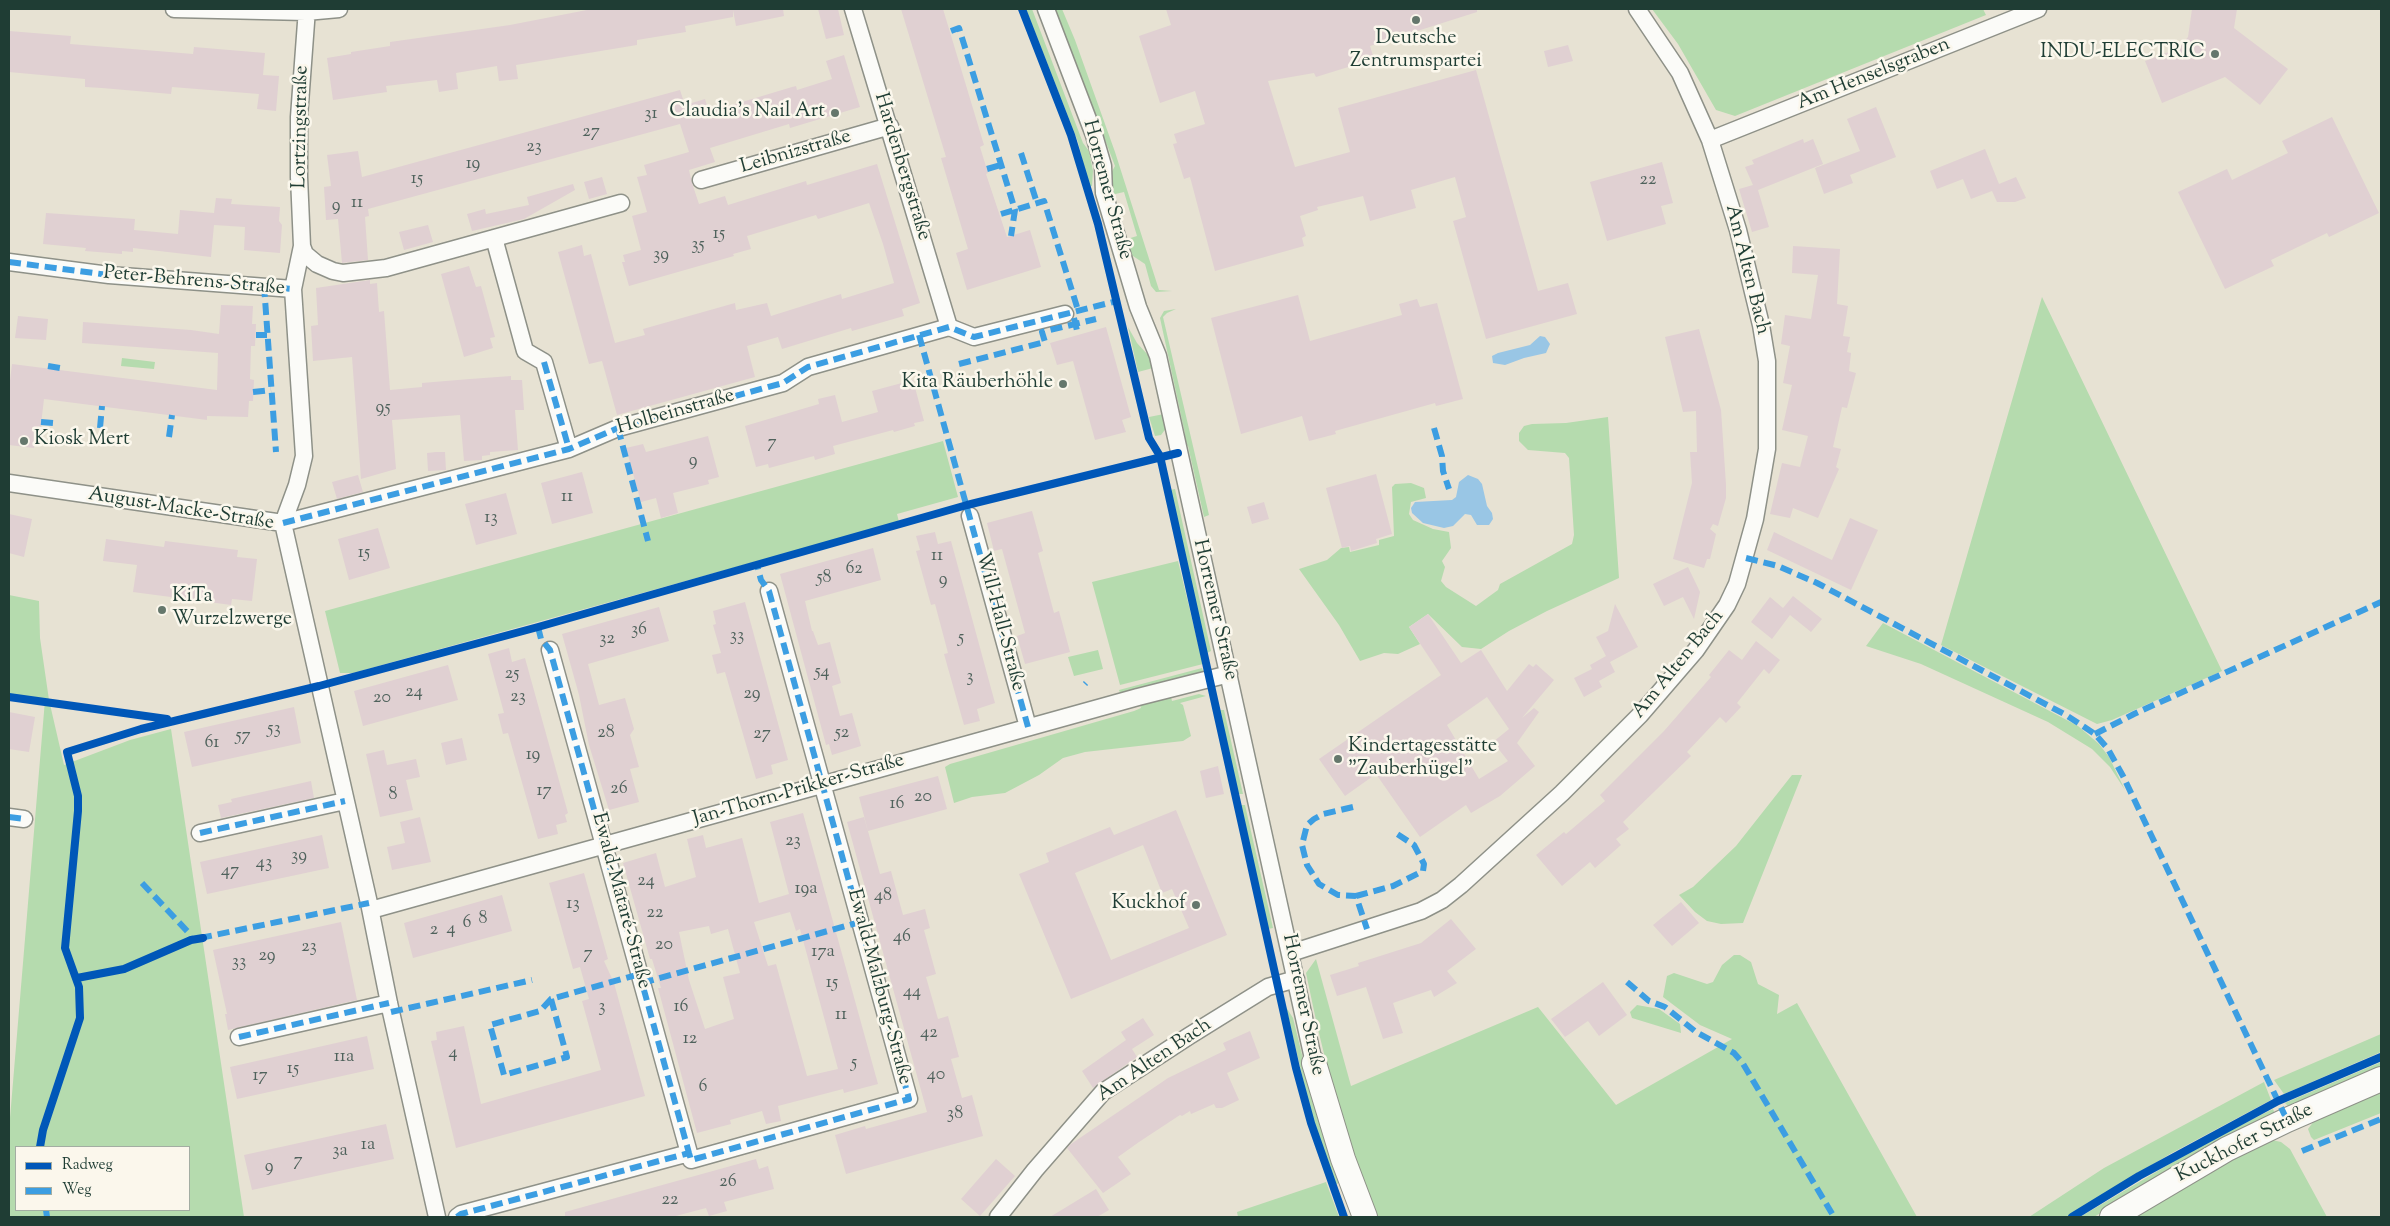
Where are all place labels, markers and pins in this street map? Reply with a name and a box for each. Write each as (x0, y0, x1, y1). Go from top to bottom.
marker: Deutsche Zentrumspartei (1410, 14, 1422, 26)
place label: Deutsche Zentrumspartei (1350, 28, 1482, 75)
place label: INDU-ELECTRIC (2040, 42, 2205, 66)
marker: INDU-ELECTRIC (2209, 48, 2221, 60)
place label: Claudia's Nail Art (669, 101, 825, 125)
marker: Claudia's Nail Art (829, 107, 841, 119)
place label: Kita Räuberhöhle (902, 372, 1053, 396)
marker: Kita Räuberhöhle (1057, 378, 1069, 390)
place label: Kiosk Mert (34, 429, 130, 453)
marker: Kiosk Mert (18, 435, 30, 447)
place label: KiTa Wurzelzwerge (172, 586, 292, 633)
marker: KiTa Wurzelzwerge (156, 604, 168, 616)
place label: Kindertagesstätte "Zauberhügel" (1348, 736, 1497, 783)
marker: Kindertagesstätte "Zauberhügel" (1332, 753, 1344, 765)
place label: Kuckhof (1111, 893, 1186, 917)
marker: Kuckhof (1190, 899, 1202, 911)

